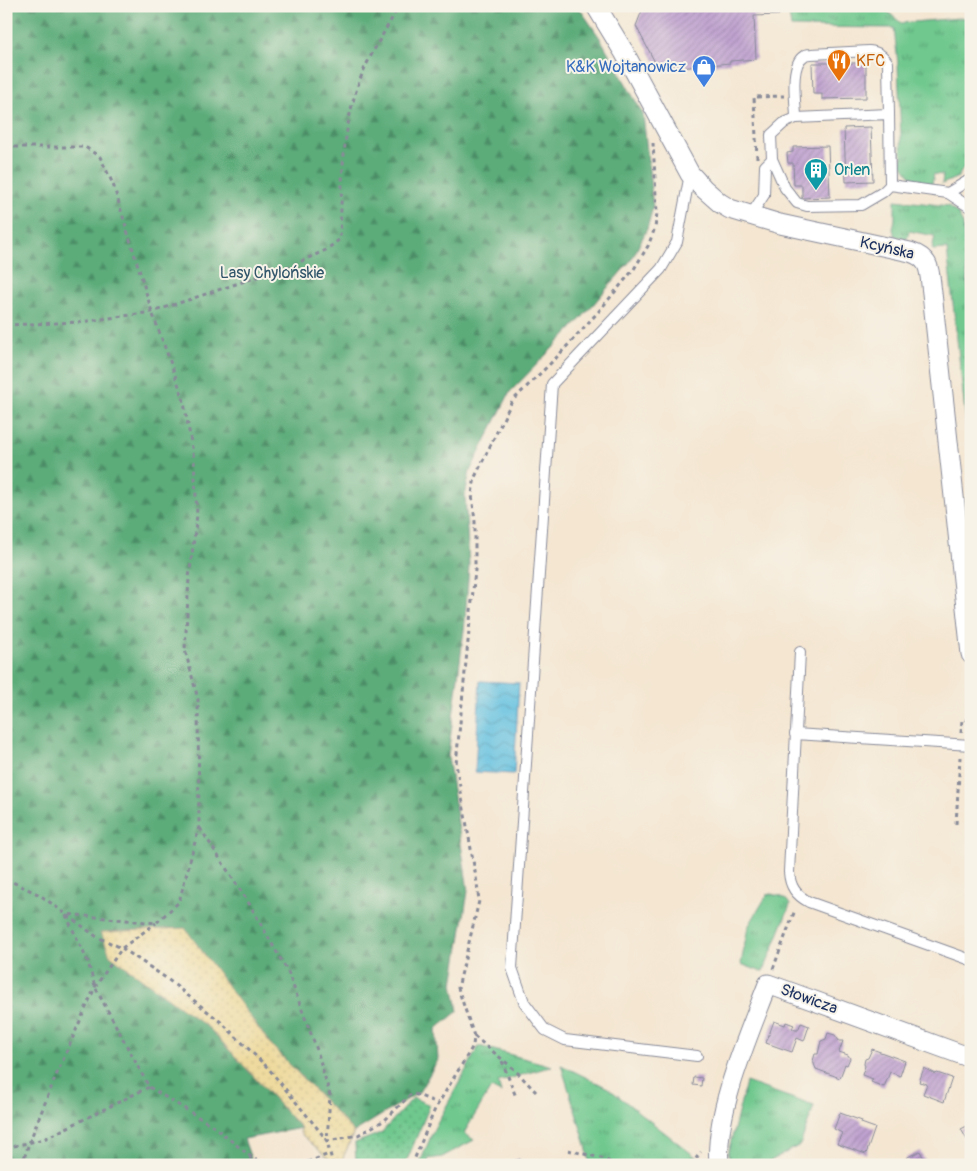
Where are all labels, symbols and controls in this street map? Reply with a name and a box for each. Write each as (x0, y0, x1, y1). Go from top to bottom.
restaurant icon: KFC (826, 48, 852, 82)
place label: KFC (856, 51, 885, 71)
shop icon: K&K Wojtanowicz (691, 54, 717, 88)
place label: K&K Wojtanowicz (566, 57, 686, 77)
building icon: Orlen (803, 157, 829, 191)
place label: Orlen (834, 160, 870, 180)
street label: Kcyńska (858, 232, 916, 264)
park label: Lasy Chylońskie (220, 263, 324, 283)
street label: Słowicza (778, 979, 840, 1019)

